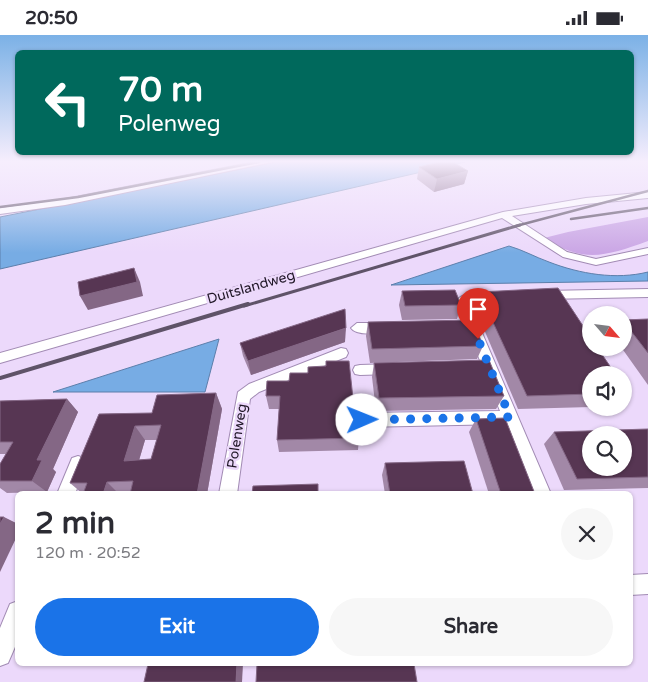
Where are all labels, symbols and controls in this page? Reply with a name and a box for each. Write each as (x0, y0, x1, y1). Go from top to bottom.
text: 20:50 (25, 7, 78, 29)
text: 70 m (118, 69, 203, 111)
icon: left (35, 70, 100, 135)
text: Polenweg (118, 111, 221, 137)
street label: Duitslandweg (205, 266, 297, 308)
pin (457, 288, 499, 339)
icon: arrive (464, 295, 492, 323)
north arrow (582, 306, 632, 356)
map controls (582, 306, 632, 476)
button: sound (582, 366, 632, 416)
position arrow (335, 393, 387, 445)
street label: Polenweg (223, 402, 251, 470)
button: search (582, 426, 632, 476)
text: 2 min (35, 505, 115, 542)
button: close (561, 508, 613, 560)
text: 120 m · 20:52 (35, 543, 141, 563)
button: Exit (35, 598, 319, 656)
button: Share (329, 598, 613, 656)

